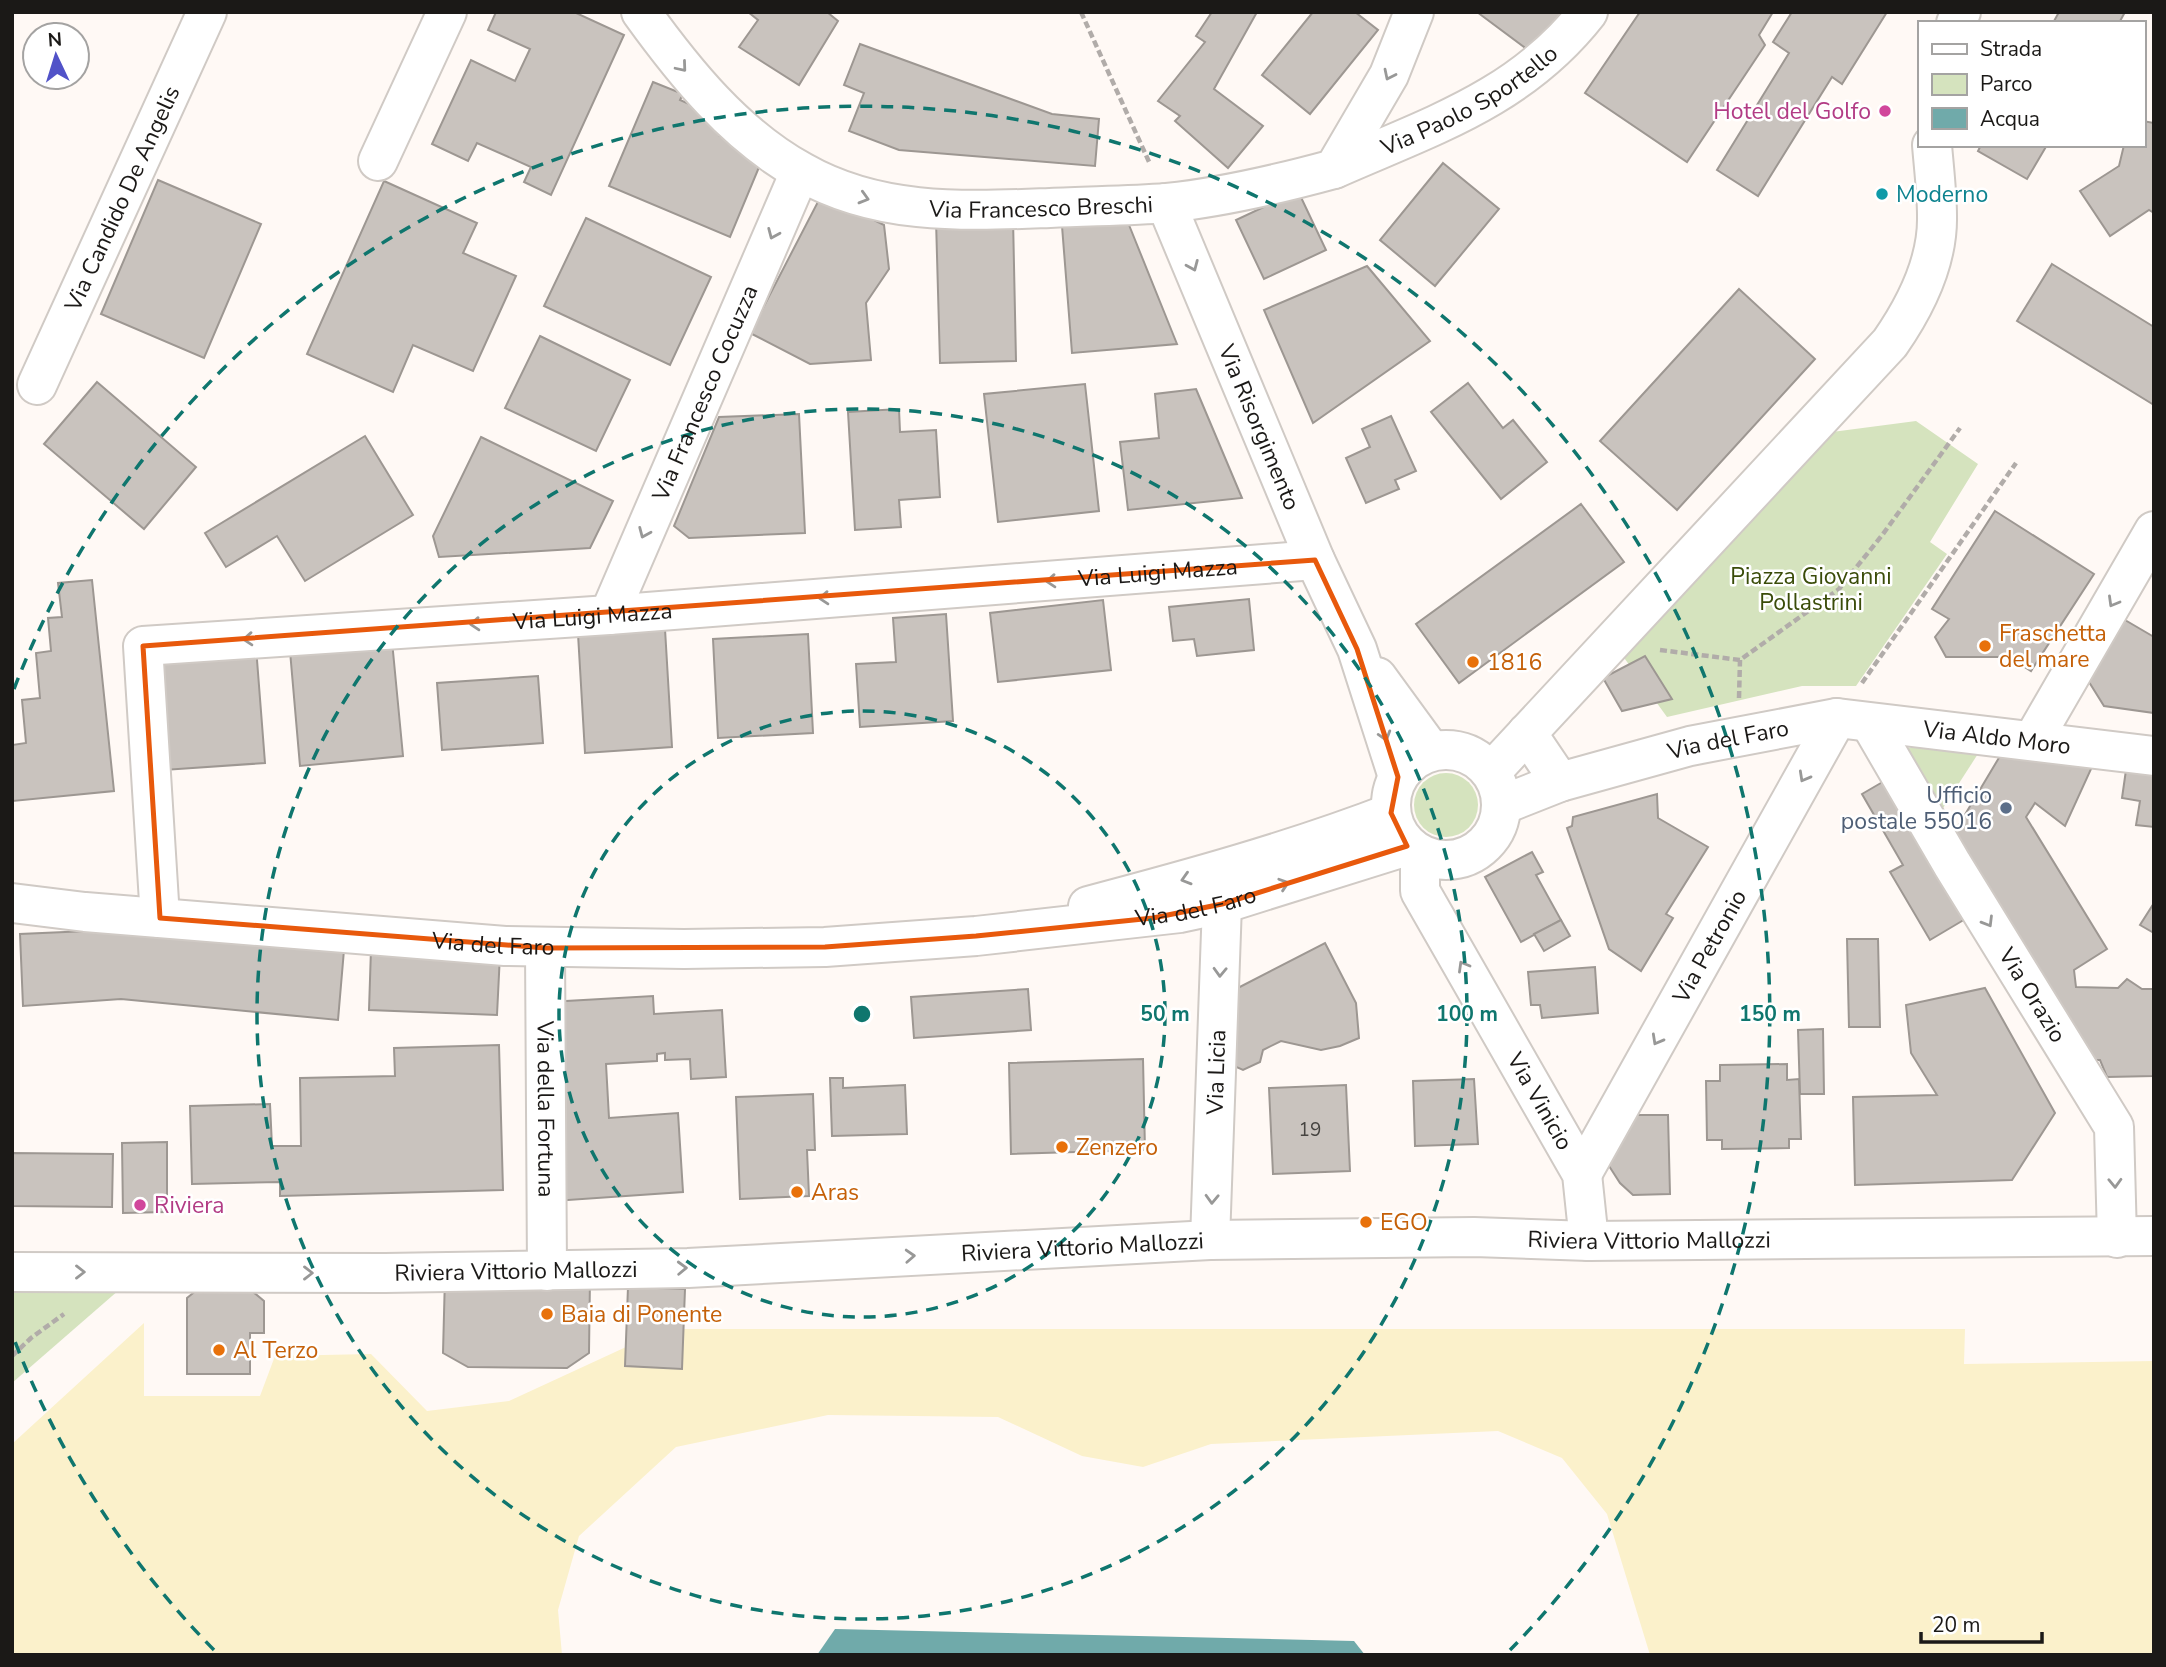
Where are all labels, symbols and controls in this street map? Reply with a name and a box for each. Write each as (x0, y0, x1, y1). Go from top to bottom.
north arrow (21, 21, 91, 91)
legend (1918, 21, 2145, 147)
text: N (47, 27, 63, 54)
text: Strada (1980, 35, 2042, 63)
street label: Via Paolo Sportello (1375, 38, 1564, 163)
one-way arrow (674, 58, 686, 71)
one-way arrow (1383, 68, 1397, 80)
text: Parco (1980, 70, 2033, 98)
street label: Via Candido De Angelis (57, 81, 187, 317)
place label: Hotel del Golfo (1713, 96, 1871, 127)
marker: Hotel del Golfo (1877, 103, 1893, 119)
text: Acqua (1980, 105, 2040, 133)
place label: Moderno (1896, 179, 1988, 210)
marker: Moderno (1874, 186, 1890, 202)
street label: Via Francesco Breschi (927, 189, 1154, 225)
one-way arrow (857, 190, 869, 204)
one-way arrow (767, 227, 781, 240)
one-way arrow (1184, 259, 1198, 271)
street label: Via Francesco Cocuzza (644, 280, 765, 507)
street label: Via Risorgimento (1211, 339, 1308, 515)
one-way arrow (638, 526, 652, 538)
street label: Via Luigi Mazza (1076, 551, 1239, 594)
park label: Piazza Giovanni Pollastrini (1730, 561, 1892, 618)
one-way arrow (1045, 573, 1056, 588)
one-way arrow (818, 590, 829, 605)
one-way arrow (2108, 594, 2121, 607)
street label: Via Luigi Mazza (511, 595, 673, 637)
one-way arrow (469, 616, 480, 631)
place label: Fraschetta del mare (1999, 618, 2107, 675)
one-way arrow (242, 631, 253, 646)
marker: Fraschetta del mare (1977, 638, 1993, 654)
place label: 1816 (1487, 647, 1542, 678)
marker: 1816 (1465, 654, 1481, 670)
street label: Via del Faro (1663, 712, 1791, 767)
street label: Via Aldo Moro (1920, 713, 2072, 761)
one-way arrow (1377, 729, 1391, 742)
one-way arrow (1799, 770, 1812, 783)
place label: Ufficio postale 55016 (1841, 780, 1992, 837)
marker: Ufficio postale 55016 (1998, 800, 2014, 816)
one-way arrow (1180, 870, 1192, 885)
one-way arrow (1277, 878, 1290, 892)
street label: Via del Faro (1132, 879, 1260, 934)
street label: Via Petronio (1665, 884, 1754, 1010)
one-way arrow (1979, 915, 1992, 928)
street label: Via del Faro (430, 925, 555, 962)
street label: Via Orazio (1991, 941, 2074, 1048)
one-way arrow (1458, 961, 1471, 973)
one-way arrow (1212, 966, 1227, 977)
text: 50 m (1140, 1000, 1190, 1028)
text: 100 m (1436, 1000, 1498, 1028)
text: 150 m (1739, 1000, 1801, 1028)
centre of rings (850, 1002, 874, 1026)
street label: Via della Fortuna (530, 1019, 562, 1197)
street label: Via Licia (1199, 1029, 1233, 1116)
one-way arrow (1652, 1033, 1665, 1045)
street label: Via Vinicio (1500, 1046, 1580, 1155)
house number: 19 (1299, 1117, 1321, 1143)
place label: Zenzero (1076, 1132, 1158, 1163)
marker: Zenzero (1054, 1139, 1070, 1155)
place label: Aras (811, 1177, 859, 1208)
one-way arrow (2107, 1178, 2123, 1188)
marker: Aras (789, 1184, 805, 1200)
place label: Riviera (154, 1190, 224, 1221)
one-way arrow (1204, 1194, 1219, 1205)
marker: Riviera (132, 1197, 148, 1213)
place label: EGO (1380, 1207, 1428, 1238)
marker: EGO (1358, 1214, 1374, 1230)
street label: Riviera Vittorio Mallozzi (1527, 1223, 1771, 1257)
street label: Riviera Vittorio Mallozzi (960, 1225, 1205, 1269)
one-way arrow (904, 1249, 915, 1264)
street label: Riviera Vittorio Mallozzi (394, 1253, 638, 1288)
one-way arrow (677, 1260, 688, 1275)
one-way arrow (76, 1264, 86, 1280)
one-way arrow (303, 1265, 314, 1281)
place label: Baia di Ponente (561, 1299, 722, 1330)
marker: Baia di Ponente (539, 1306, 555, 1322)
place label: Al Terzo (233, 1335, 318, 1366)
marker: Al Terzo (211, 1342, 227, 1358)
scale bar (1921, 1600, 2042, 1644)
text: 20 m (1932, 1611, 1981, 1639)

